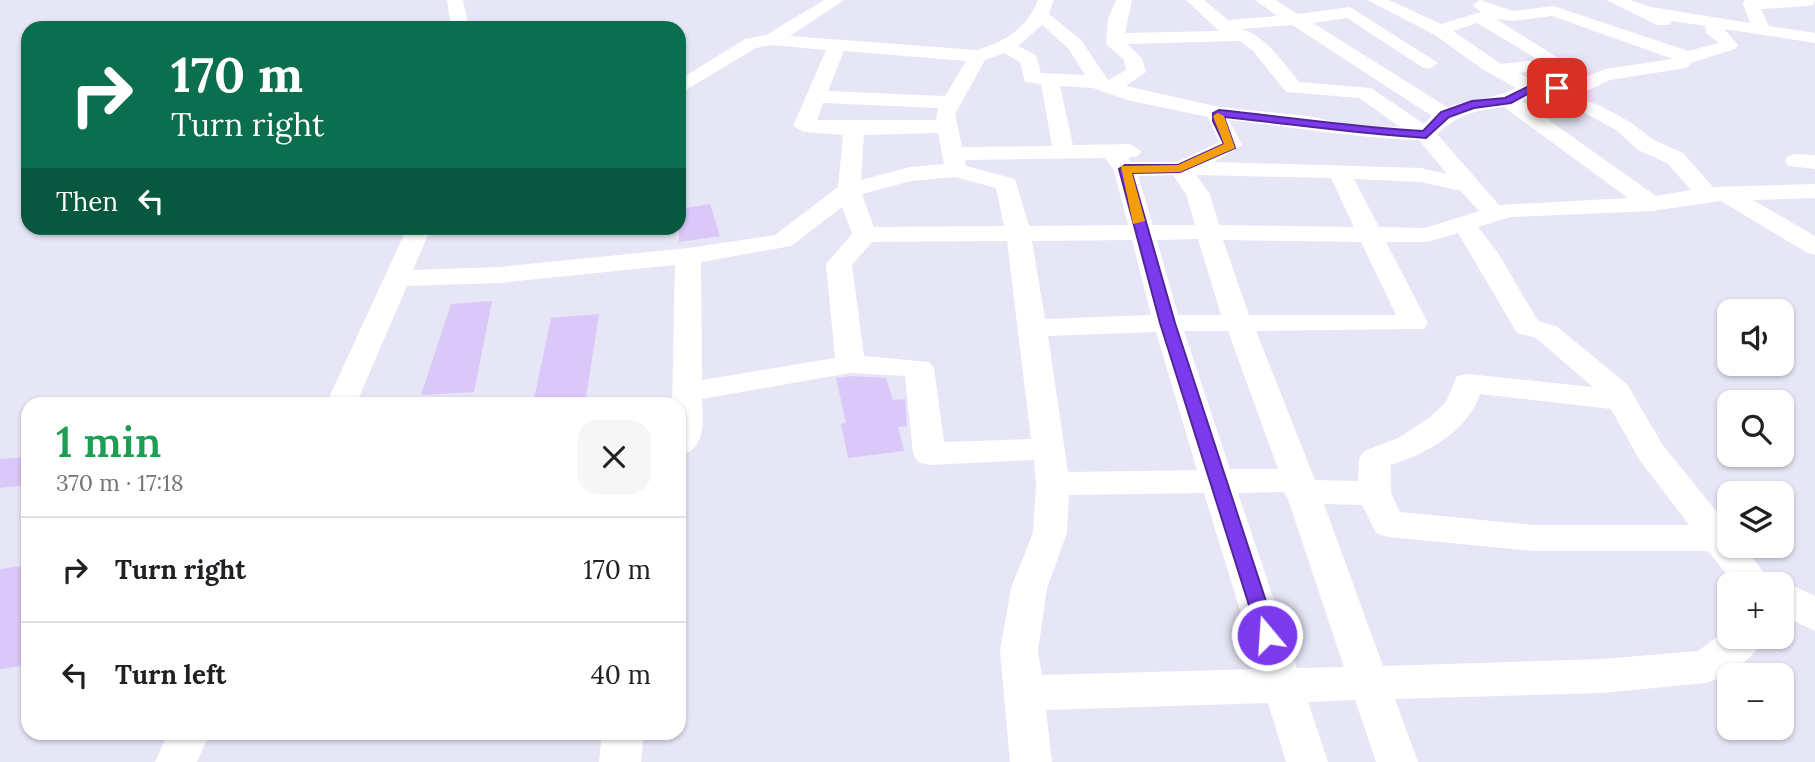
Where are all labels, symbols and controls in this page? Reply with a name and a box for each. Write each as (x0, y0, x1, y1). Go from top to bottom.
text: 170 m (171, 43, 303, 105)
icon: right (56, 49, 147, 140)
pin (1527, 58, 1587, 118)
icon: arrive (1538, 69, 1576, 107)
text: Turn right (171, 104, 324, 145)
icon: left (132, 182, 170, 220)
text: Then (56, 185, 118, 218)
map controls (1717, 299, 1794, 740)
button: sound (1717, 299, 1794, 376)
button: search (1717, 390, 1794, 467)
text: 1 min (56, 415, 161, 469)
button: close (577, 420, 651, 494)
text: 370 m · 17:18 (56, 468, 184, 497)
button: layers (1717, 481, 1794, 558)
icon: right (56, 551, 94, 589)
text: Turn right (115, 553, 246, 586)
text: 170 m (583, 553, 651, 586)
button: + (1717, 572, 1794, 649)
position arrow (1230, 598, 1304, 672)
icon: left (56, 656, 94, 694)
text: Turn left (115, 658, 226, 691)
text: 40 m (591, 658, 651, 691)
button: − (1717, 663, 1794, 740)

